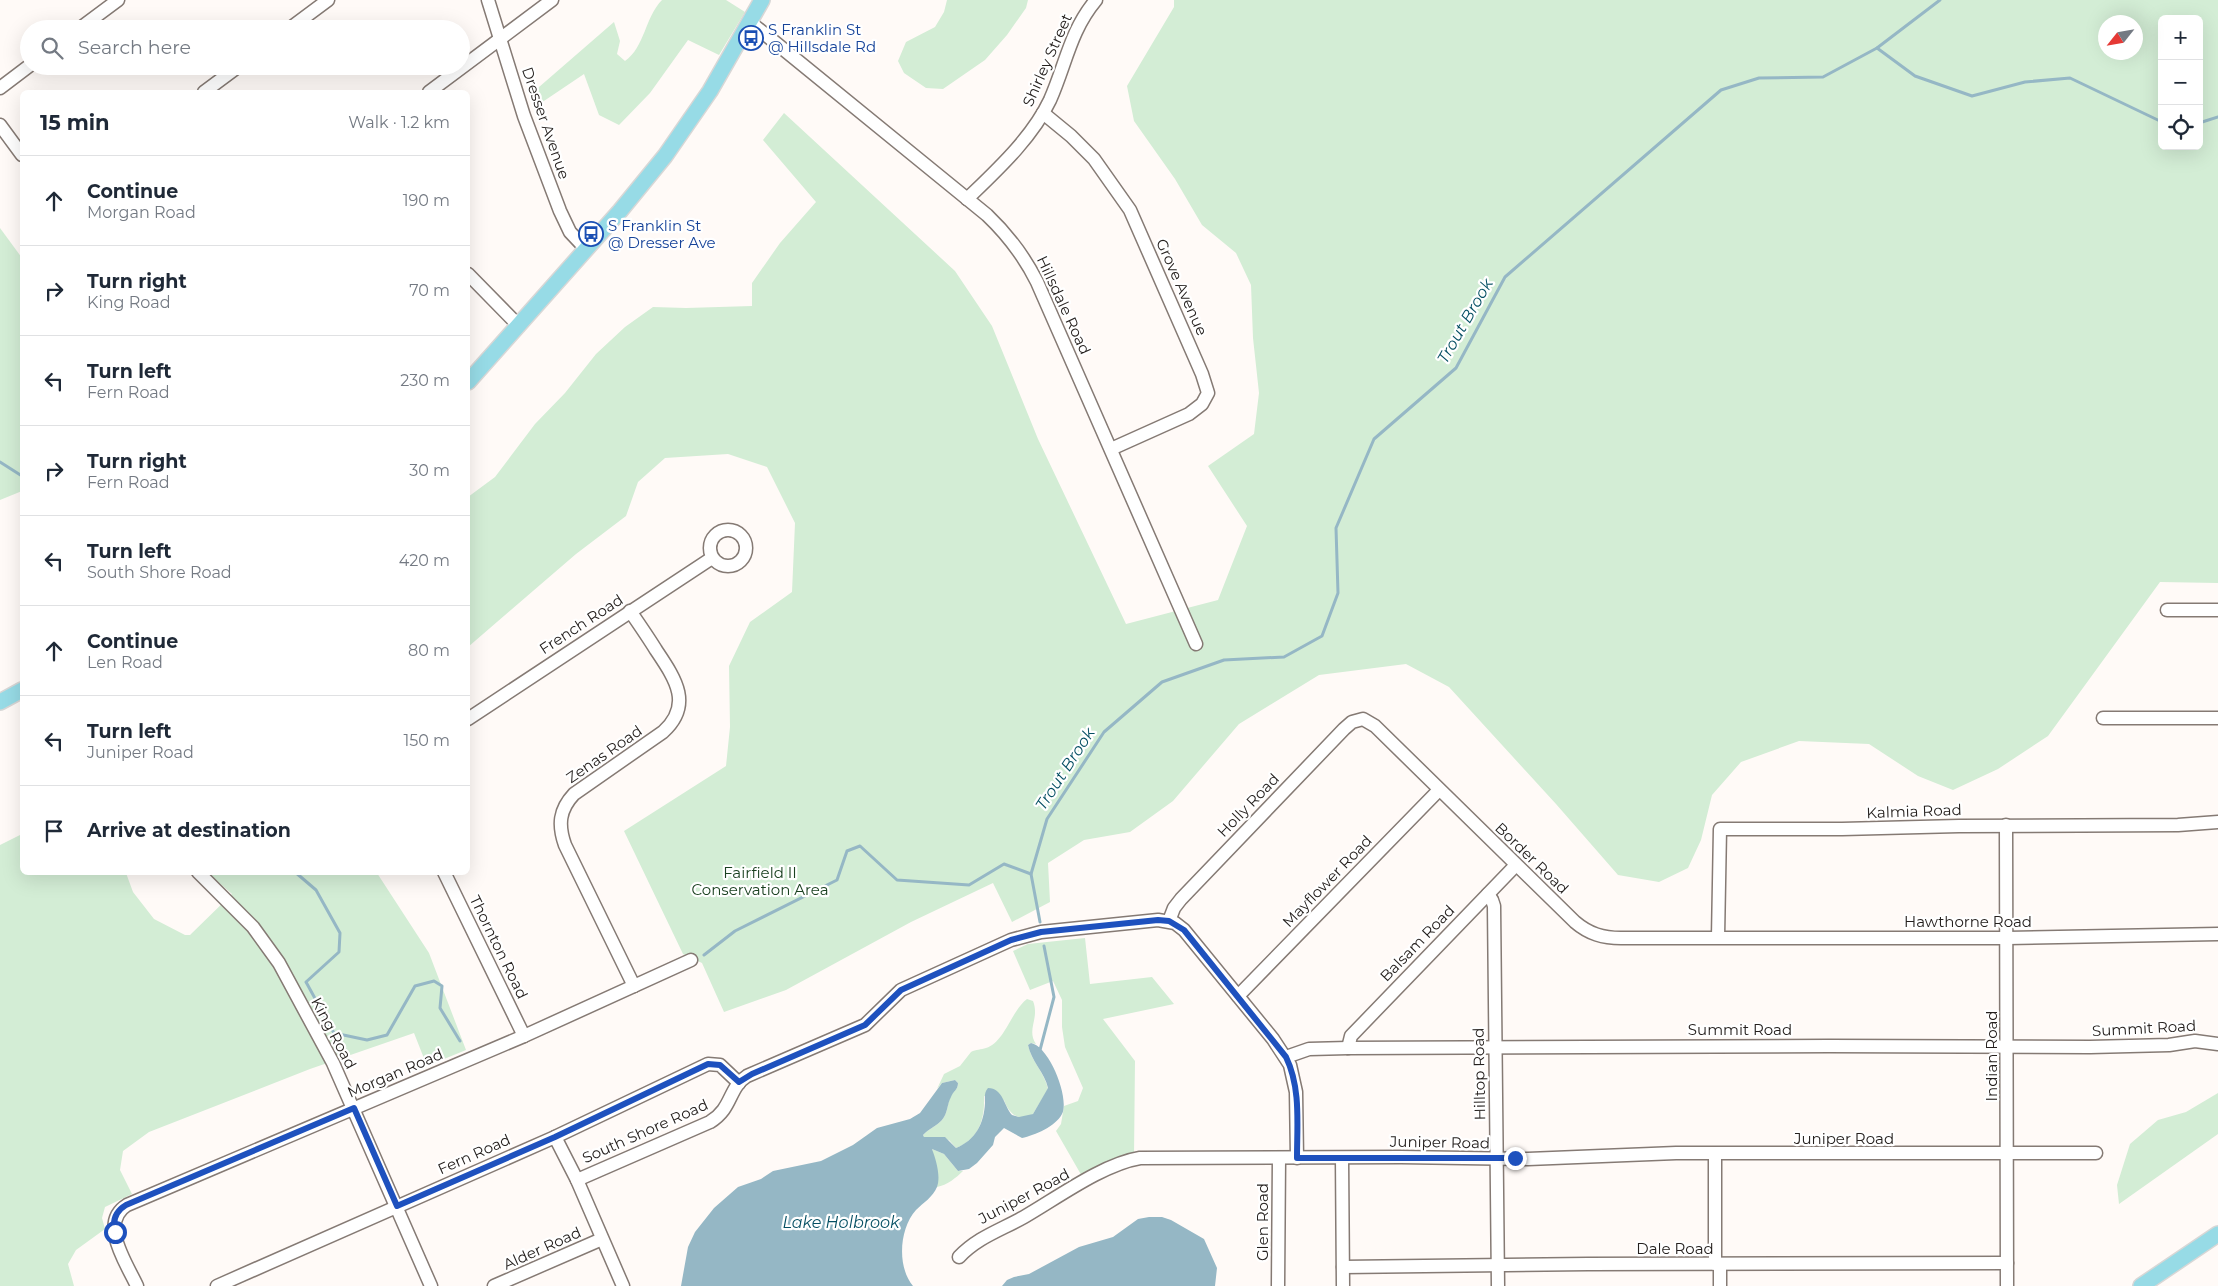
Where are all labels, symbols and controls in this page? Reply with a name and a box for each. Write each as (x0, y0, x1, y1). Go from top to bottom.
street label: Shirley Street (1018, 11, 1076, 109)
north arrow (2098, 15, 2143, 60)
map controls (2158, 15, 2203, 150)
button: + (2158, 15, 2203, 60)
search box (20, 20, 470, 75)
place label: S Franklin St @ Hillsdale Rd (768, 20, 876, 56)
bus stop icon: S Franklin St @ Hillsdale Rd (738, 25, 764, 51)
icon: search (38, 34, 66, 62)
text: Search here (78, 36, 191, 59)
button: − (2158, 60, 2203, 105)
street label: Dresser Avenue (518, 64, 574, 182)
button: locate (2158, 105, 2203, 150)
text: 15 min (40, 110, 110, 135)
text: Walk · 1.2 km (348, 113, 450, 132)
text: Continue (87, 180, 178, 203)
icon: ahead (40, 187, 68, 215)
text: 190 m (403, 191, 450, 210)
text: Morgan Road (87, 203, 196, 222)
place label: S Franklin St @ Dresser Ave (608, 216, 716, 252)
bus stop icon: S Franklin St @ Dresser Ave (578, 221, 604, 247)
street label: Grove Avenue (1152, 236, 1212, 338)
street label: Hillsdale Road (1033, 253, 1095, 357)
text: Turn right (87, 270, 187, 293)
water label: Trout Brook (1433, 274, 1498, 367)
icon: right (40, 277, 68, 305)
text: 70 m (409, 281, 450, 300)
text: King Road (87, 293, 170, 312)
text: Turn left (87, 360, 172, 383)
icon: left (40, 367, 68, 395)
text: 230 m (400, 371, 450, 390)
text: Fern Road (87, 383, 170, 402)
text: Turn right (87, 450, 187, 473)
icon: right (40, 457, 68, 485)
text: 30 m (409, 461, 450, 480)
text: Fern Road (87, 473, 170, 492)
text: Turn left (87, 540, 172, 563)
icon: left (40, 547, 68, 575)
text: 420 m (399, 551, 450, 570)
text: South Shore Road (87, 563, 232, 582)
street label: French Road (536, 590, 626, 658)
text: Continue (87, 630, 178, 653)
icon: ahead (40, 637, 68, 665)
text: 80 m (408, 641, 450, 660)
text: Len Road (87, 653, 163, 672)
text: Turn left (87, 720, 172, 743)
street label: Zenas Road (562, 721, 646, 787)
water label: Trout Brook (1031, 723, 1100, 814)
icon: left (40, 727, 68, 755)
text: 150 m (403, 731, 450, 750)
text: Juniper Road (87, 743, 194, 762)
street label: Holly Road (1213, 769, 1283, 841)
street label: Kalmia Road (1866, 800, 1962, 822)
icon: arrive (40, 817, 68, 845)
street label: Border Road (1491, 818, 1573, 898)
text: Arrive at destination (87, 819, 291, 842)
street label: Mayflower Road (1278, 831, 1376, 931)
park label: Fairfield II Conservation Area (691, 863, 829, 899)
street label: Thornton Road (466, 892, 532, 1002)
street label: Balsam Road (1376, 901, 1458, 985)
street label: Hawthorne Road (1904, 912, 2032, 931)
street label: King Road (307, 994, 361, 1072)
street label: Indian Road (1982, 1010, 2001, 1102)
street label: Summit Road (2091, 1016, 2197, 1040)
street label: Summit Road (1688, 1020, 1792, 1039)
street label: Hilltop Road (1469, 1027, 1489, 1121)
street label: Morgan Road (344, 1044, 446, 1102)
street label: South Shore Road (579, 1095, 711, 1167)
street label: Juniper Road (1793, 1129, 1894, 1148)
street label: Fern Road (435, 1130, 513, 1178)
street label: Juniper Road (1389, 1132, 1490, 1152)
route end (1504, 1147, 1527, 1170)
street label: Juniper Road (974, 1164, 1073, 1228)
street label: Glen Road (1253, 1183, 1272, 1261)
water label: Lake Holbrook (782, 1213, 901, 1232)
route start (104, 1221, 127, 1244)
street label: Alder Road (500, 1222, 584, 1274)
street label: Dale Road (1636, 1239, 1714, 1258)

